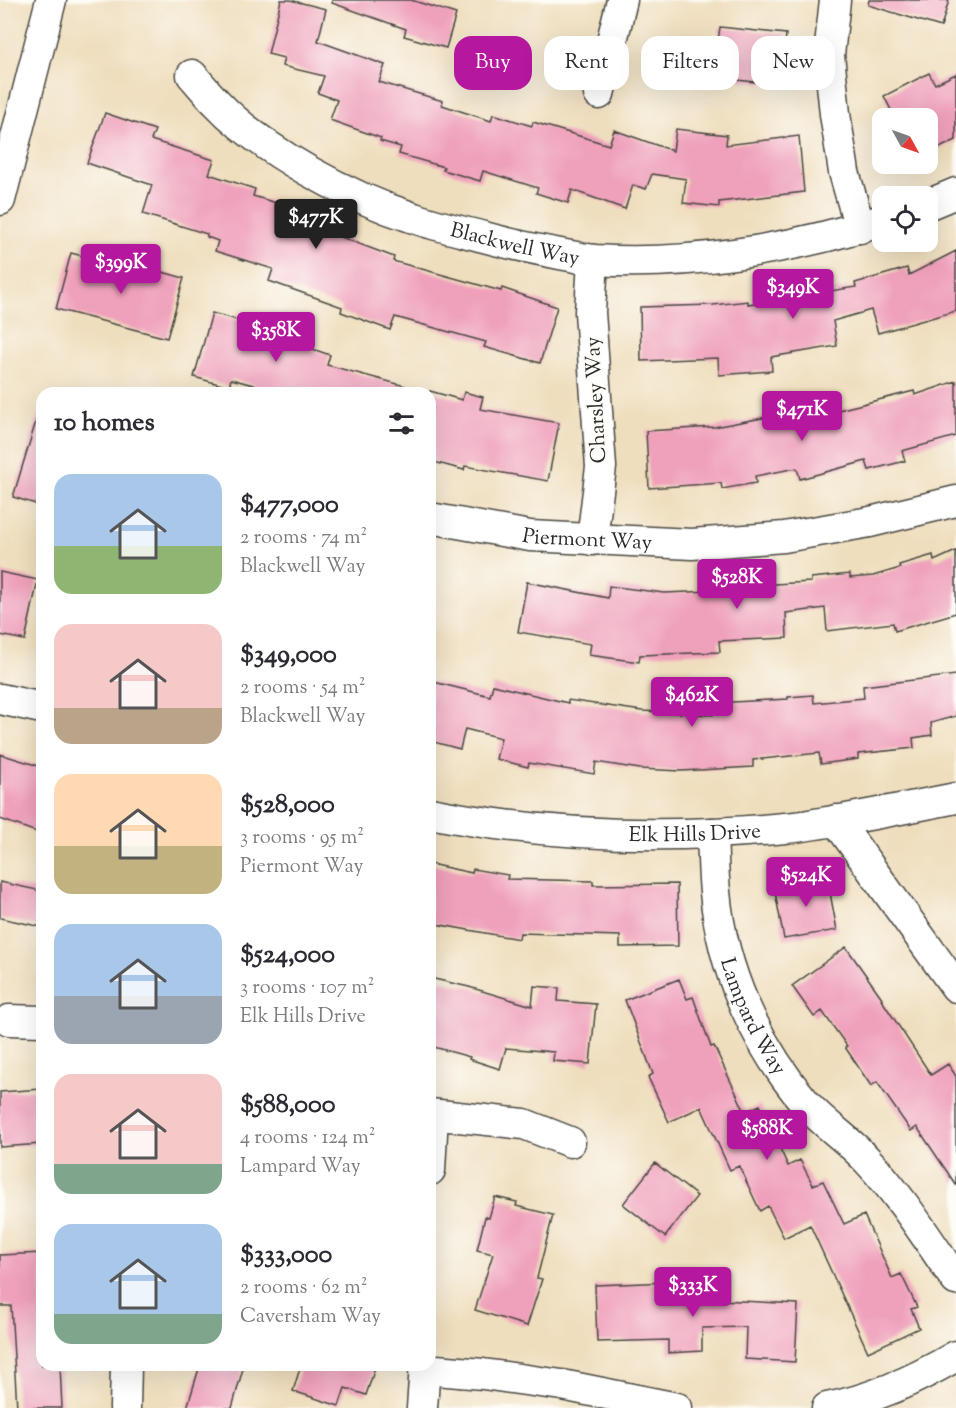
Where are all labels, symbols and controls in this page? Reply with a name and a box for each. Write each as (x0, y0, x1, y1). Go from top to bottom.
chip: Buy (454, 36, 532, 90)
chip: Rent (544, 36, 629, 90)
chip: Filters (641, 36, 739, 90)
chip: New (751, 36, 835, 90)
north arrow (872, 108, 938, 174)
map controls (872, 108, 938, 252)
button: locate (872, 186, 938, 252)
pin: $477K (274, 199, 358, 250)
text: $477K (288, 204, 344, 233)
street label: Blackwell Way (447, 216, 582, 275)
pin: $399K (79, 244, 163, 295)
text: $399K (95, 249, 147, 278)
pin: $349K (751, 269, 835, 320)
text: $349K (767, 274, 819, 303)
pin: $358K (234, 312, 318, 363)
text: $358K (251, 317, 301, 346)
street label: Charsley Way (579, 335, 615, 464)
pin: $471K (760, 391, 844, 442)
text: $471K (776, 396, 828, 425)
text: 10 homes (54, 405, 155, 442)
icon: filters (385, 407, 418, 440)
text: $477,000 (240, 487, 339, 524)
icon: home (102, 498, 174, 570)
street label: Piermont Way (520, 522, 653, 559)
text: 2 rooms · 74 m² (240, 524, 367, 553)
text: Blackwell Way (240, 553, 365, 582)
pin: $528K (695, 559, 779, 610)
text: $528K (711, 564, 763, 593)
text: $349,000 (240, 637, 337, 674)
icon: home (102, 648, 174, 720)
text: 2 rooms · 54 m² (240, 674, 365, 703)
pin: $462K (650, 677, 734, 728)
text: $462K (665, 682, 719, 711)
text: Blackwell Way (240, 703, 365, 732)
text: $528,000 (240, 787, 335, 824)
icon: home (102, 798, 174, 870)
street label: Elk Hills Drive (628, 817, 762, 851)
text: 3 rooms · 95 m² (240, 824, 364, 853)
text: Piermont Way (240, 853, 363, 882)
pin: $524K (764, 857, 848, 908)
text: $524K (780, 862, 832, 891)
text: $524,000 (240, 937, 335, 974)
icon: home (102, 948, 174, 1020)
street label: Lampard Way (711, 954, 793, 1082)
text: 3 rooms · 107 m² (240, 974, 374, 1003)
text: Elk Hills Drive (240, 1003, 366, 1032)
text: $588,000 (240, 1087, 336, 1124)
icon: home (102, 1098, 174, 1170)
pin: $588K (725, 1110, 809, 1161)
text: $588K (741, 1115, 793, 1144)
text: 4 rooms · 124 m² (240, 1124, 375, 1153)
text: Lampard Way (240, 1153, 361, 1182)
text: $333,000 (240, 1237, 332, 1274)
icon: home (102, 1248, 174, 1320)
pin: $333K (651, 1267, 735, 1318)
text: $333K (668, 1272, 718, 1301)
text: 2 rooms · 62 m² (240, 1274, 368, 1303)
text: Caversham Way (240, 1303, 381, 1332)

